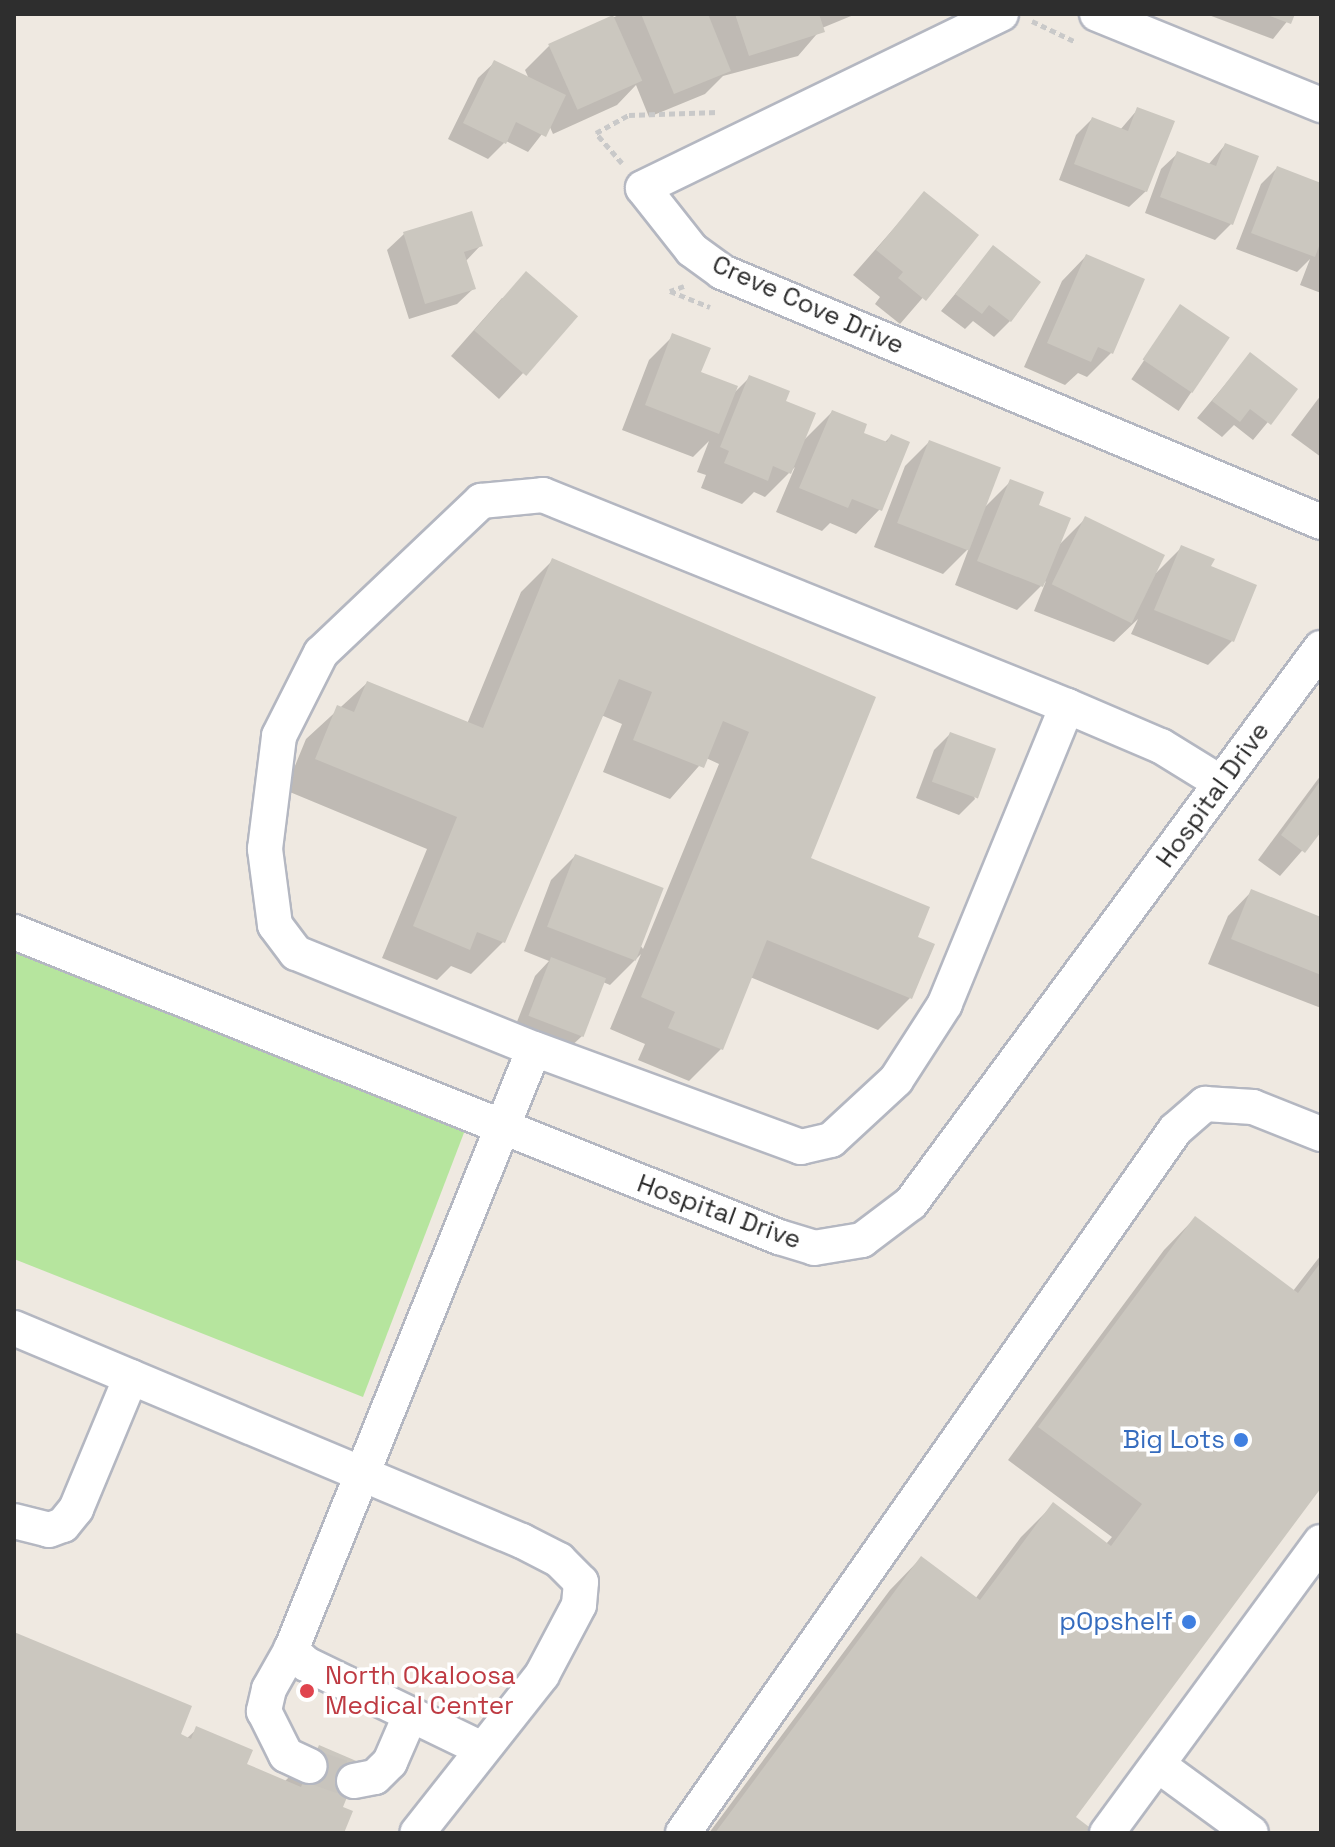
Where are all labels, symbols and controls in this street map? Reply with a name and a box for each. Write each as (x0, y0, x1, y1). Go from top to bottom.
street label: Creve Cove Drive (707, 249, 909, 361)
street label: Hospital Drive (1150, 716, 1276, 874)
street label: Hospital Drive (633, 1168, 805, 1256)
place label: Big Lots (1123, 1424, 1225, 1456)
marker: Big Lots (1232, 1431, 1250, 1449)
place label: pOpshelf (1059, 1606, 1173, 1638)
marker: pOpshelf (1180, 1613, 1198, 1631)
place label: North Okaloosa Medical Center (325, 1660, 516, 1722)
marker: North Okaloosa Medical Center (296, 1680, 318, 1702)

